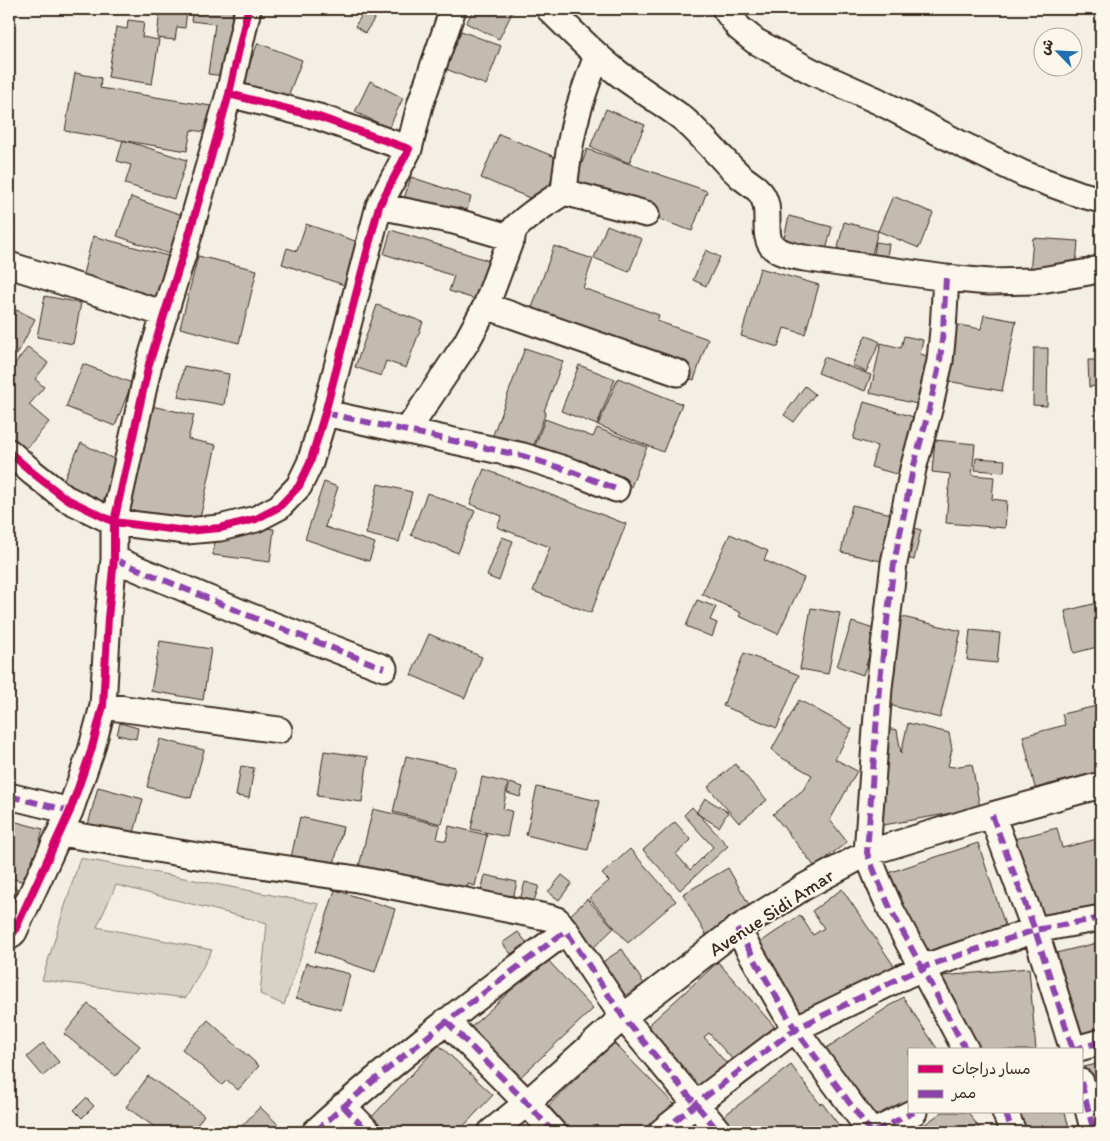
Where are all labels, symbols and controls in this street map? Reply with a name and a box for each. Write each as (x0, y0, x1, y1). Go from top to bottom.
north arrow (1032, 28, 1082, 78)
text: ش (1036, 36, 1057, 57)
street label: Avenue Sidi Amar (705, 863, 839, 961)
legend (908, 1048, 1082, 1114)
text: مسار دراجات (952, 1060, 1031, 1078)
text: ممر (950, 1084, 976, 1102)

